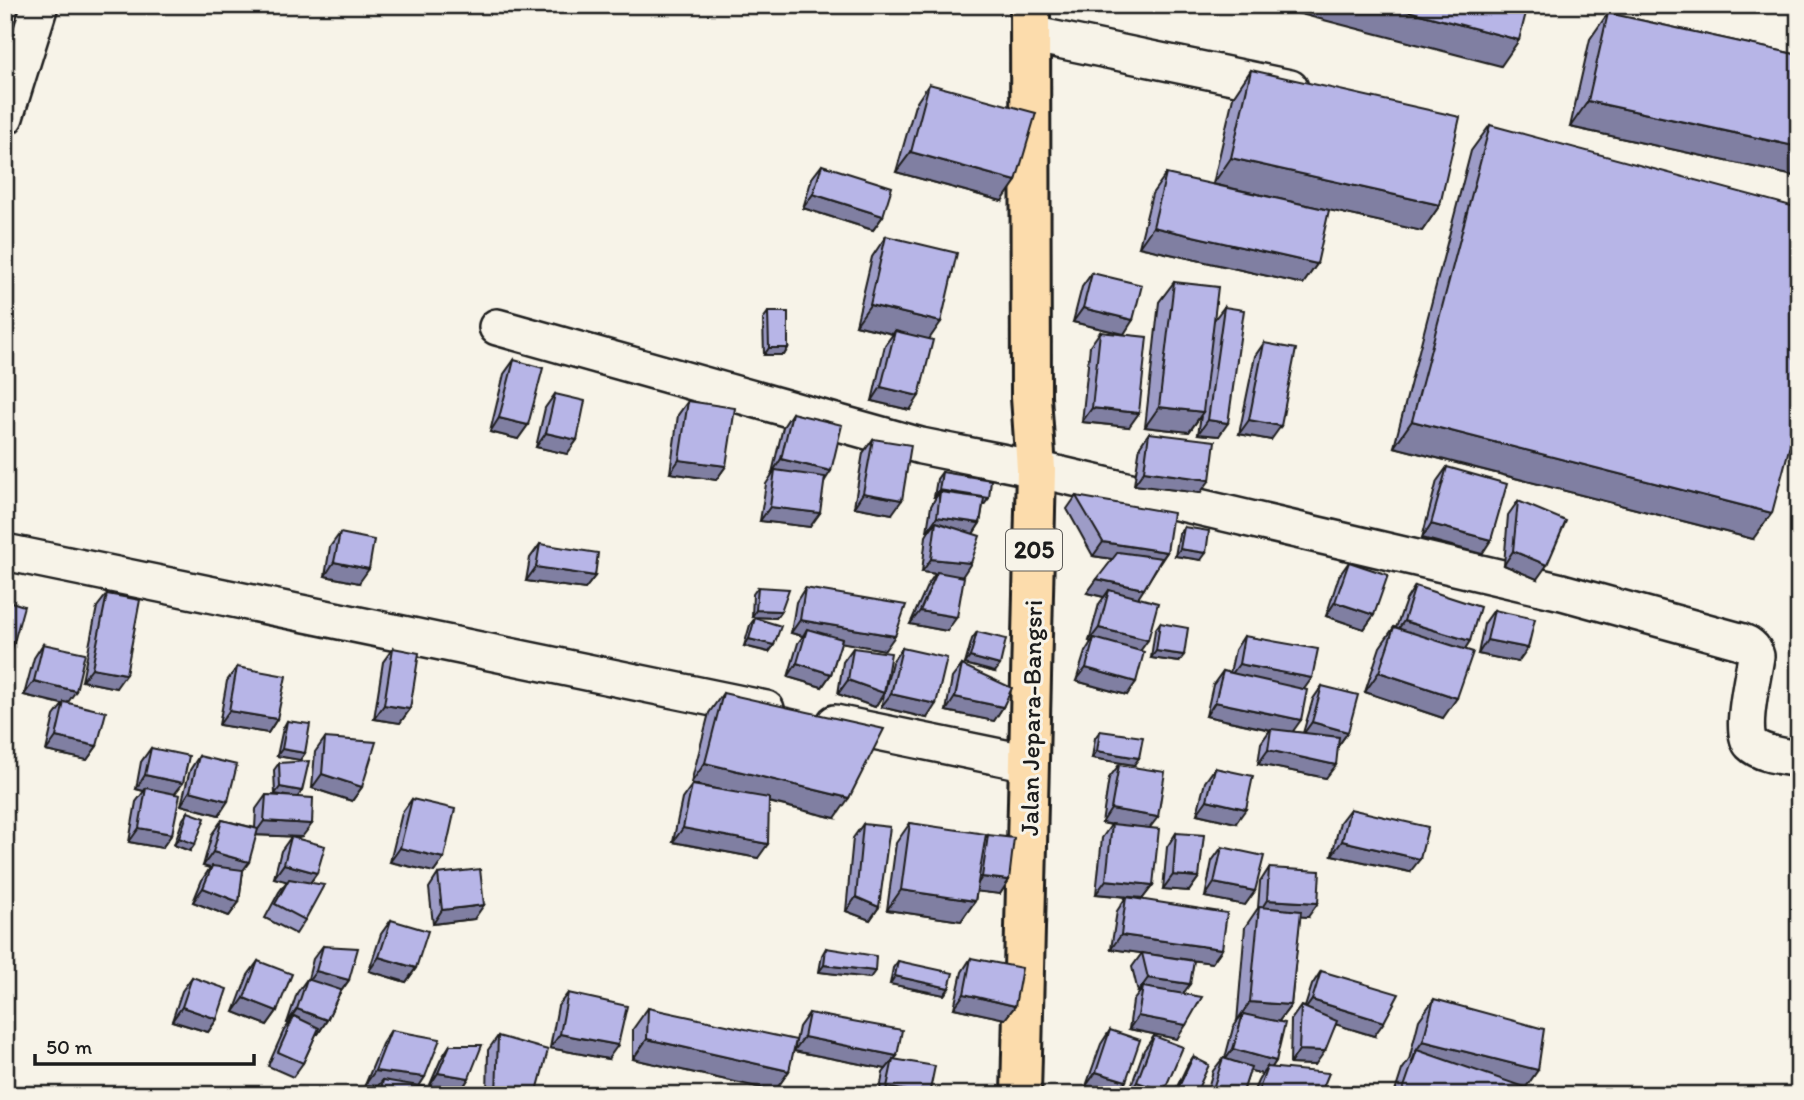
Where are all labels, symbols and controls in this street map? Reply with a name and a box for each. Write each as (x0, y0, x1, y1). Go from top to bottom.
road number: 205 (1006, 530, 1062, 570)
street label: Jalan Jepara-Bangsri (1013, 600, 1049, 836)
scale bar (35, 1023, 254, 1067)
text: 50 m (46, 1034, 93, 1059)

